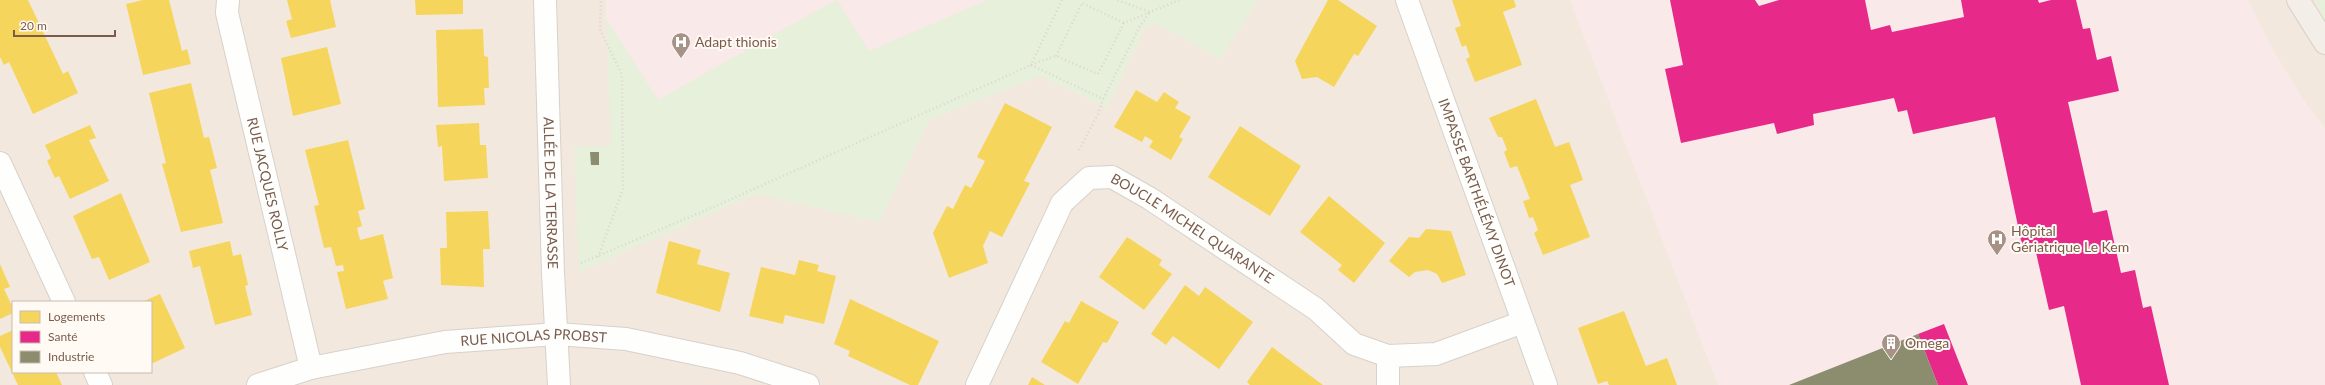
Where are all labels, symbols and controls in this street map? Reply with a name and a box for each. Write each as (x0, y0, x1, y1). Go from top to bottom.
scale bar (14, 12, 115, 38)
text: 20 m (20, 18, 47, 33)
hospital icon: Adapt thionis (670, 31, 692, 59)
place label: Adapt thionis (695, 33, 777, 50)
street label: IMPASSE BARTHÉLÉMY DINOT (1435, 96, 1519, 290)
street label: RUE JACQUES ROLLY (244, 115, 292, 253)
street label: ALLÉE DE LA TERRASSE (540, 117, 562, 269)
street label: BOUCLE MICHEL QUARANTE (1108, 169, 1277, 287)
place label: Hôpital Gériatrique Le Kem (2011, 222, 2129, 255)
hospital icon: Hôpital Gériatrique Le Kem (1986, 228, 2008, 256)
legend (12, 301, 152, 373)
text: Logements (48, 309, 105, 324)
street label: RUE NICOLAS PROBST (460, 325, 608, 349)
text: Santé (48, 329, 78, 344)
building icon: Omega (1880, 332, 1902, 360)
place label: Omega (1905, 334, 1949, 351)
text: Industrie (48, 349, 94, 364)

